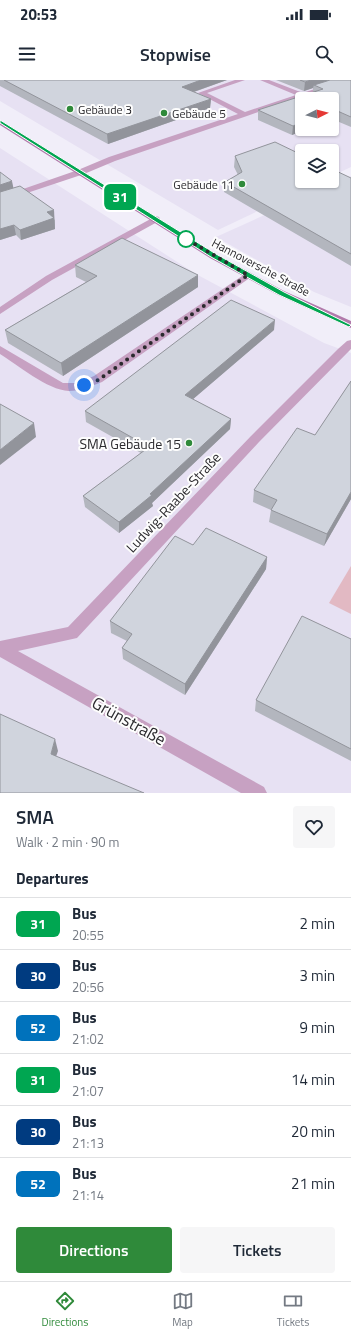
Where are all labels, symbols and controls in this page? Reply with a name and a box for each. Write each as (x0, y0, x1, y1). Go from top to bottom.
text: 20:53 (20, 3, 57, 26)
text: Stopwise (140, 41, 211, 68)
icon: menu (16, 43, 38, 65)
icon: search (313, 43, 335, 65)
north arrow (295, 92, 339, 136)
map controls (295, 92, 339, 188)
place label: Gebäude 3 (78, 100, 132, 119)
marker: Gebäude 3 (65, 104, 75, 114)
place label: Gebäude 5 (172, 104, 226, 123)
marker: Gebäude 5 (159, 108, 169, 118)
button: layers (295, 144, 339, 188)
place label: Gebäude 11 (173, 175, 234, 194)
marker: Gebäude 11 (237, 179, 247, 189)
line badge: 31 (102, 184, 138, 210)
text: 31 (112, 186, 128, 207)
unlabelled marker (177, 230, 195, 248)
street label: Hannoversche Straße (209, 233, 313, 301)
your location (74, 375, 94, 395)
place label: SMA Gebäude 15 (79, 433, 181, 454)
marker: SMA Gebäude 15 (184, 438, 194, 448)
street label: Ludwig-Raabe-Straße (121, 447, 225, 557)
street label: Grünstraße (87, 690, 171, 752)
text: SMA (16, 802, 54, 831)
button: heart (293, 806, 335, 848)
text: Walk · 2 min · 90 m (16, 832, 119, 852)
text: Departures (16, 867, 89, 890)
text: Bus (72, 902, 97, 925)
text: 2 min (299, 912, 335, 935)
text: 31 (30, 913, 46, 934)
text: 20:55 (72, 925, 104, 945)
text: Bus (72, 954, 97, 977)
text: 3 min (299, 964, 335, 987)
text: 30 (30, 965, 46, 986)
text: 20:56 (72, 977, 104, 997)
text: Bus (72, 1006, 97, 1029)
text: 9 min (299, 1016, 335, 1039)
text: 52 (30, 1017, 46, 1038)
text: 21:02 (72, 1029, 104, 1049)
text: Bus (72, 1058, 97, 1081)
text: 14 min (291, 1068, 335, 1091)
text: 31 (30, 1069, 46, 1090)
text: 21:07 (72, 1081, 104, 1101)
text: Bus (72, 1110, 97, 1133)
text: 20 min (291, 1120, 335, 1143)
text: 30 (30, 1121, 46, 1142)
text: 21:13 (72, 1133, 104, 1153)
text: Bus (72, 1162, 97, 1185)
text: 21 min (291, 1172, 335, 1195)
text: 52 (30, 1173, 46, 1194)
text: 21:14 (72, 1185, 104, 1205)
button: Directions (16, 1227, 172, 1273)
button: Tickets (180, 1227, 335, 1273)
tab: Directions (42, 1290, 88, 1330)
tab: Map (172, 1290, 194, 1330)
tab: Tickets (277, 1290, 309, 1330)

